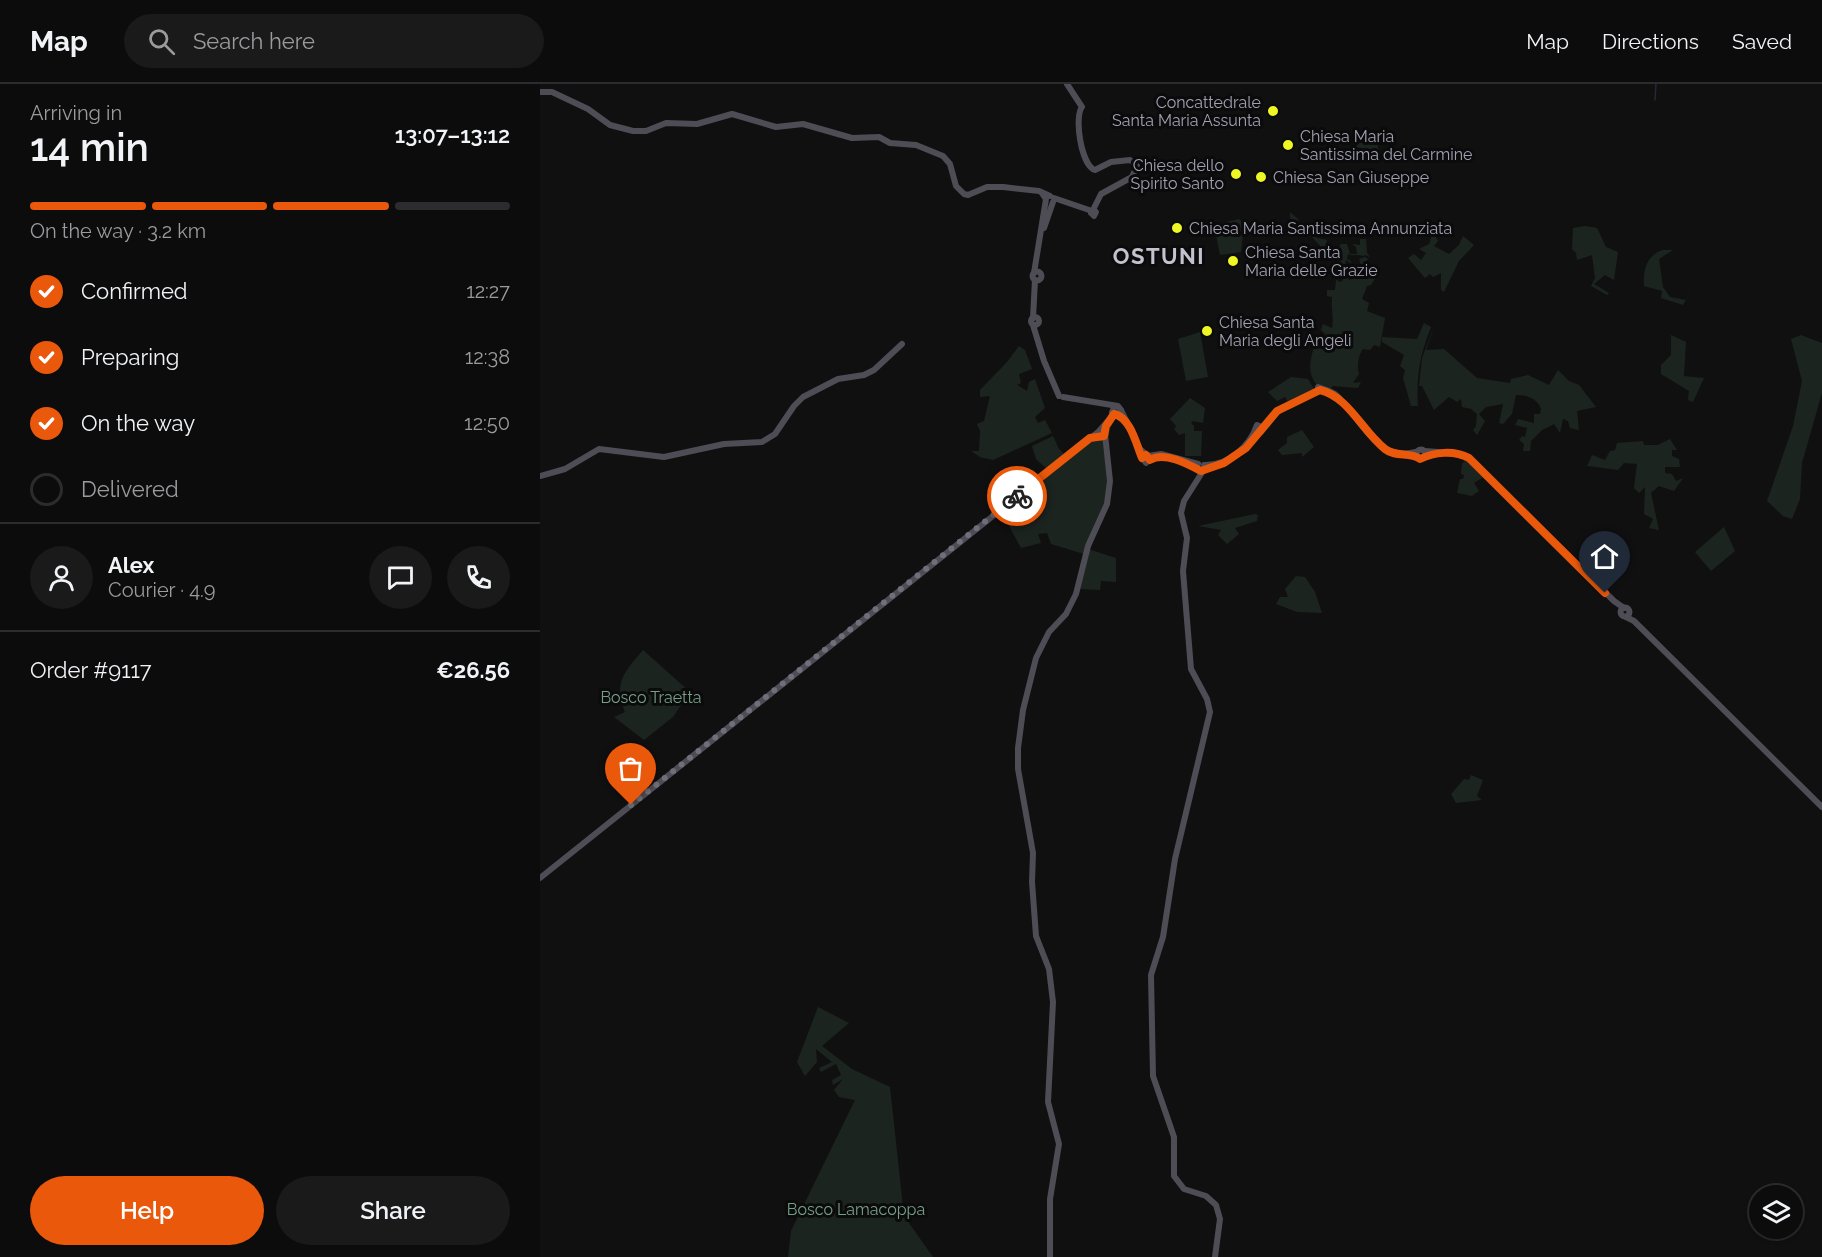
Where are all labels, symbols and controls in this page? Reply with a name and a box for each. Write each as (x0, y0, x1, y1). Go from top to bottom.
search box (124, 14, 544, 68)
text: Map (30, 25, 88, 58)
icon: search (145, 25, 178, 58)
text: Search here (193, 28, 315, 54)
text: Map (1526, 29, 1569, 54)
text: Directions (1602, 29, 1699, 54)
text: Saved (1732, 29, 1792, 54)
place label: Concattedrale Santa Maria Assunta (1112, 93, 1261, 130)
text: Arriving in (30, 101, 122, 125)
marker: Concattedrale Santa Maria Assunta (1266, 104, 1280, 118)
text: 13:07–13:12 (395, 122, 510, 148)
text: 14 min (30, 124, 149, 170)
place label: Chiesa Maria Santissima del Carmine (1300, 127, 1473, 164)
marker: Chiesa Maria Santissima del Carmine (1281, 138, 1295, 152)
place label: Chiesa dello Spirito Santo (1131, 156, 1224, 193)
marker: Chiesa dello Spirito Santo (1229, 167, 1243, 181)
place label: Chiesa San Giuseppe (1273, 168, 1429, 187)
marker: Chiesa San Giuseppe (1254, 170, 1268, 184)
text: On the way · 3.2 km (30, 219, 206, 243)
place label: Chiesa Maria Santissima Annunziata (1189, 219, 1452, 238)
marker: Chiesa Maria Santissima Annunziata (1170, 221, 1184, 235)
district label: OSTUNI (1113, 243, 1205, 269)
place label: Chiesa Santa Maria delle Grazie (1245, 243, 1378, 280)
marker: Chiesa Santa Maria delle Grazie (1226, 254, 1240, 268)
icon: check (30, 275, 63, 308)
text: Confirmed (81, 278, 188, 304)
text: 12:27 (466, 279, 510, 303)
place label: Chiesa Santa Maria degli Angeli (1219, 313, 1352, 350)
marker: Chiesa Santa Maria degli Angeli (1200, 324, 1214, 338)
icon: check (30, 341, 63, 374)
text: Preparing (81, 344, 179, 370)
text: 12:38 (465, 345, 510, 369)
icon: check (30, 407, 63, 440)
text: On the way (81, 410, 195, 436)
text: 12:50 (464, 411, 510, 435)
courier (987, 466, 1047, 526)
text: Delivered (81, 476, 179, 502)
icon: bike (1001, 480, 1034, 513)
pin (1579, 531, 1630, 593)
icon: home (1588, 540, 1621, 573)
button: person (30, 546, 93, 609)
button: chat (369, 546, 432, 609)
button: phone (447, 546, 510, 609)
text: Alex (108, 552, 154, 578)
text: Courier · 4.9 (108, 578, 216, 602)
text: Order #9117 (30, 657, 152, 683)
text: €26.56 (436, 657, 510, 683)
park label: Bosco Traetta (600, 688, 702, 707)
pin (605, 743, 656, 805)
icon: bag (614, 752, 647, 785)
button: Help (30, 1176, 264, 1245)
button: Share (276, 1176, 510, 1245)
map controls (1749, 1185, 1803, 1239)
button: layers (1749, 1185, 1803, 1239)
park label: Bosco Lamacoppa (787, 1200, 925, 1219)

